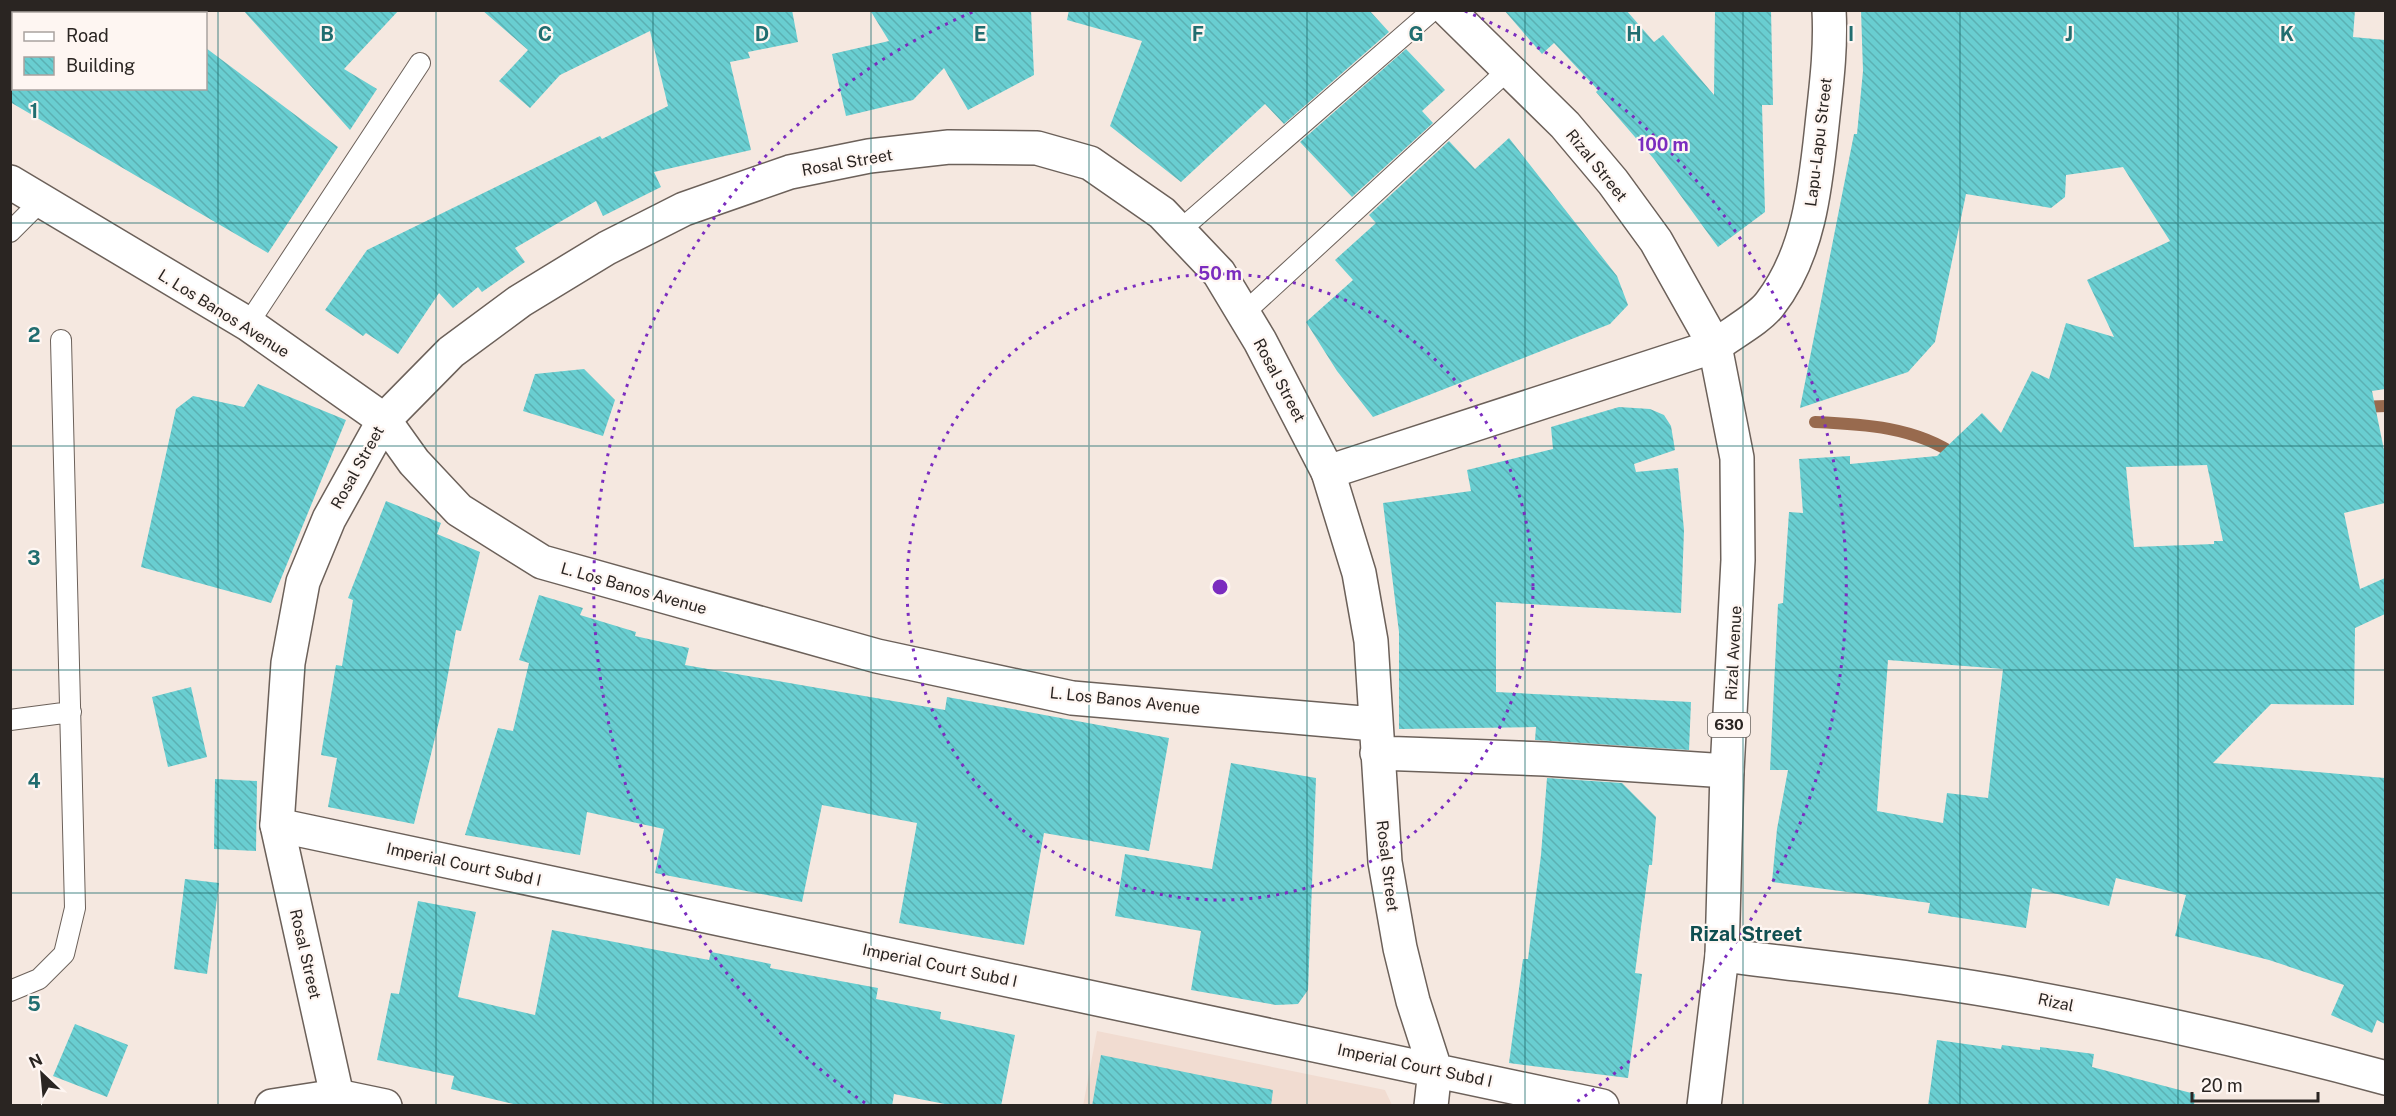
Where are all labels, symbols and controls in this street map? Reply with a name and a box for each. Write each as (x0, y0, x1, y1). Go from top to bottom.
legend (12, 12, 207, 90)
text: B (320, 22, 334, 46)
text: C (538, 22, 552, 46)
text: D (755, 22, 769, 46)
text: E (974, 22, 986, 46)
text: F (1192, 22, 1204, 46)
text: G (1408, 22, 1424, 46)
text: H (1626, 22, 1642, 46)
text: I (1848, 22, 1854, 46)
text: J (2065, 22, 2073, 46)
text: K (2280, 22, 2294, 46)
text: Road (66, 25, 109, 46)
text: Building (66, 55, 135, 76)
street label: Lapu-Lapu Street (1801, 76, 1836, 208)
text: 1 (30, 99, 38, 123)
street label: Rizal Street (1562, 126, 1631, 205)
text: 100 m (1637, 134, 1689, 155)
street label: Rosal Street (800, 145, 894, 180)
text: 50 m (1198, 263, 1242, 284)
street label: L. Los Banos Avenue (155, 265, 293, 362)
text: 2 (28, 323, 40, 347)
street label: Rosal Street (1250, 335, 1310, 425)
street label: Rosal Street (327, 422, 388, 512)
text: 3 (27, 546, 41, 570)
street label: L. Los Banos Avenue (559, 559, 709, 618)
centre of rings (1210, 577, 1230, 597)
street label: Rizal Avenue (1722, 605, 1745, 701)
street label: L. Los Banos Avenue (1049, 683, 1201, 718)
road number: 630 (1708, 713, 1750, 737)
text: 4 (27, 769, 41, 793)
street label: Rosal Street (1372, 819, 1403, 913)
street label: Imperial Court Subd I (385, 839, 543, 890)
street label: Rosal Street (286, 907, 325, 1001)
district label: Rizal Street (1690, 922, 1802, 946)
street label: Imperial Court Subd I (861, 940, 1019, 991)
street label: Rizal (2036, 989, 2076, 1016)
text: 5 (27, 992, 41, 1016)
street label: Imperial Court Subd I (1336, 1040, 1494, 1091)
north arrow (12, 1044, 72, 1104)
text: N (26, 1050, 45, 1072)
scale bar (2192, 1065, 2318, 1103)
text: 20 m (2201, 1075, 2243, 1096)

